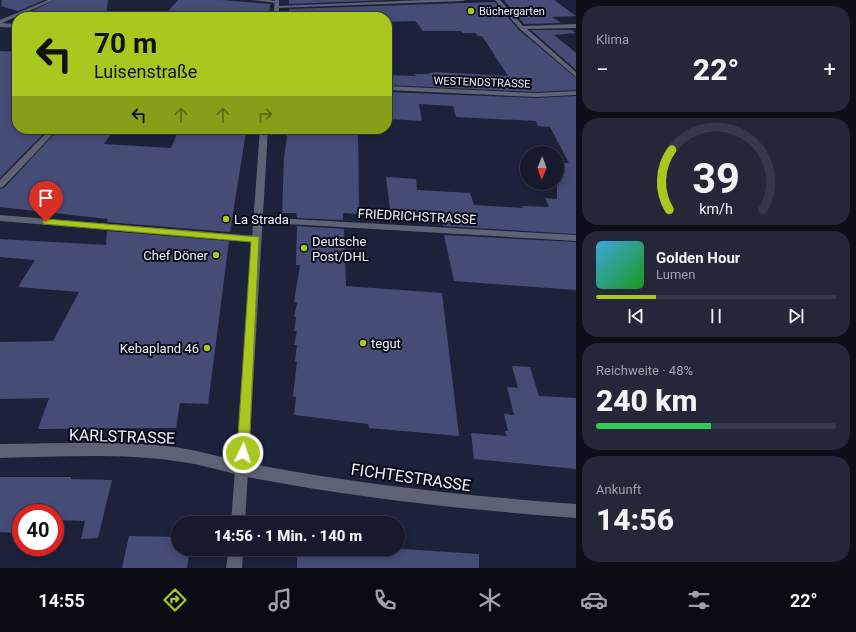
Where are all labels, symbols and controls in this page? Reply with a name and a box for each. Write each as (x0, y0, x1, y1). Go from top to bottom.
place label: Büchergarten (479, 5, 545, 18)
marker: Büchergarten (466, 6, 476, 16)
text: 70 m (94, 27, 157, 60)
icon: left (28, 28, 80, 80)
text: Klima (596, 32, 629, 47)
text: 22° (693, 52, 739, 87)
text: − (596, 57, 609, 82)
text: + (824, 57, 836, 82)
text: Luisenstraße (94, 61, 197, 82)
street label: WESTENDSTRASSE (433, 74, 531, 91)
icon: left (128, 104, 150, 126)
icon: ahead (170, 104, 192, 126)
icon: ahead (212, 104, 234, 126)
icon: right (254, 104, 276, 126)
north arrow (520, 146, 564, 190)
map controls (520, 146, 564, 190)
text: 39 (692, 153, 740, 202)
pin (29, 181, 63, 222)
icon: arrive (35, 187, 57, 209)
text: km/h (699, 200, 733, 216)
street label: FRIEDRICHSTRASSE (357, 206, 477, 227)
place label: La Strada (234, 212, 289, 227)
marker: La Strada (221, 214, 231, 224)
place label: Deutsche Post/DHL (312, 234, 369, 264)
marker: Deutsche Post/DHL (299, 243, 309, 253)
place label: Chef Döner (143, 248, 209, 263)
text: Golden Hour (656, 249, 740, 267)
marker: Chef Döner (211, 250, 221, 260)
text: Lumen (656, 267, 695, 282)
icon: previous (625, 305, 647, 327)
icon: pause (705, 305, 727, 327)
icon: next (785, 305, 807, 327)
place label: tegut (371, 336, 401, 351)
marker: tegut (358, 338, 368, 348)
place label: Kebapland 46 (120, 341, 199, 356)
marker: Kebapland 46 (202, 343, 212, 353)
text: Reichweite · 48% (596, 363, 693, 378)
text: 240 km (596, 383, 698, 418)
street label: KARLSTRASSE (68, 425, 175, 448)
position arrow (222, 432, 264, 474)
street label: FICHTESTRASSE (350, 460, 472, 495)
text: Ankunft (596, 482, 641, 497)
text: 14:56 (596, 502, 674, 537)
speed limit sign: 40 (12, 504, 64, 556)
text: 14:56 · 1 Min. · 140 m (214, 527, 362, 545)
icon: directions (161, 586, 189, 614)
icon: music (266, 586, 294, 614)
icon: phone (371, 586, 399, 614)
icon: climate (476, 586, 504, 614)
icon: car (580, 586, 608, 614)
icon: filters (685, 586, 713, 614)
text: 14:55 (38, 590, 85, 611)
text: 22° (790, 590, 818, 611)

